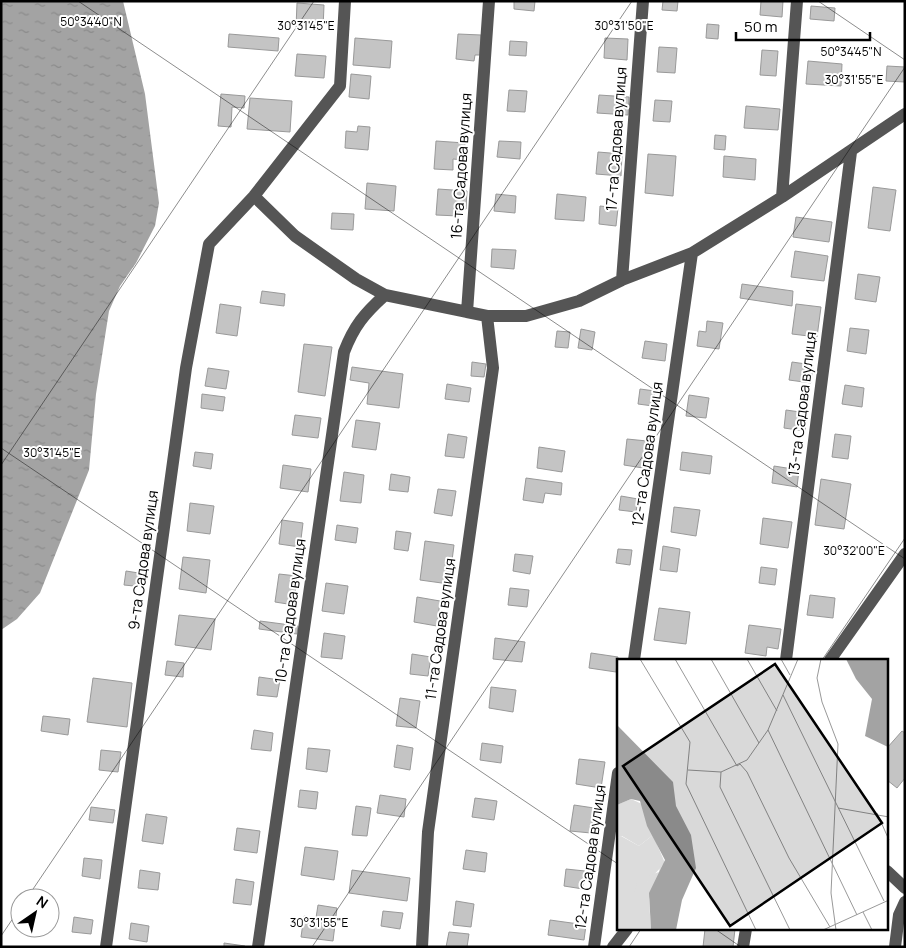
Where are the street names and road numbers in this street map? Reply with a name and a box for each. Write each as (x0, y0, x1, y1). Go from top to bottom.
street label: 17-та Садова вулиця (600, 66, 632, 212)
street label: 16-та Садова вулиця (445, 92, 477, 240)
street label: 13-та Садова вулиця (783, 330, 821, 478)
street label: 12-та Садова вулиця (626, 380, 668, 528)
street label: 9-та Садова вулиця (123, 489, 163, 631)
street label: 10-та Садова вулиця (269, 537, 311, 685)
street label: 11-та Садова вулиця (420, 557, 460, 701)
street label: 12-та Садова вулиця (569, 783, 611, 931)

